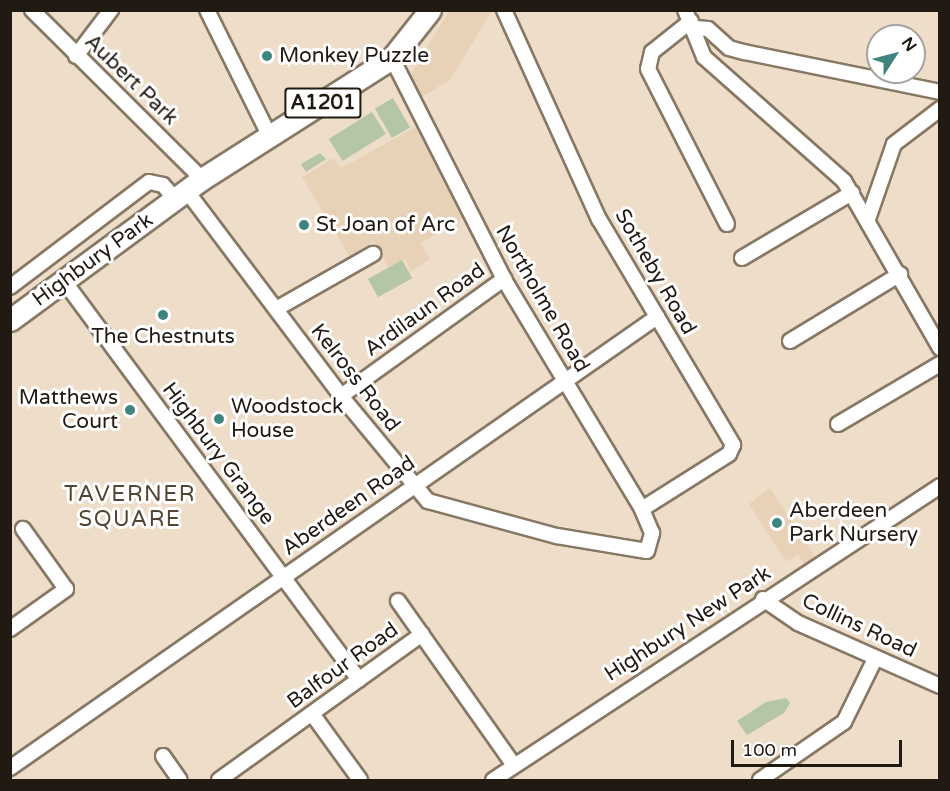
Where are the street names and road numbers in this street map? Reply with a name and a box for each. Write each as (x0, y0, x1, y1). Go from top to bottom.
street label: Aubert Park (79, 29, 183, 131)
road number: A1201 (284, 86, 362, 120)
street label: Sotheby Road (609, 205, 701, 339)
street label: Highbury Park (28, 208, 158, 312)
street label: Northolme Road (490, 221, 594, 377)
street label: Ardilaun Road (360, 258, 490, 362)
street label: Kelross Road (305, 319, 405, 437)
street label: Highbury Grange (156, 378, 280, 530)
street label: Aberdeen Road (278, 451, 420, 561)
street label: Highbury New Park (600, 561, 776, 687)
street label: Collins Road (798, 588, 920, 664)
street label: Balfour Road (283, 617, 403, 715)

